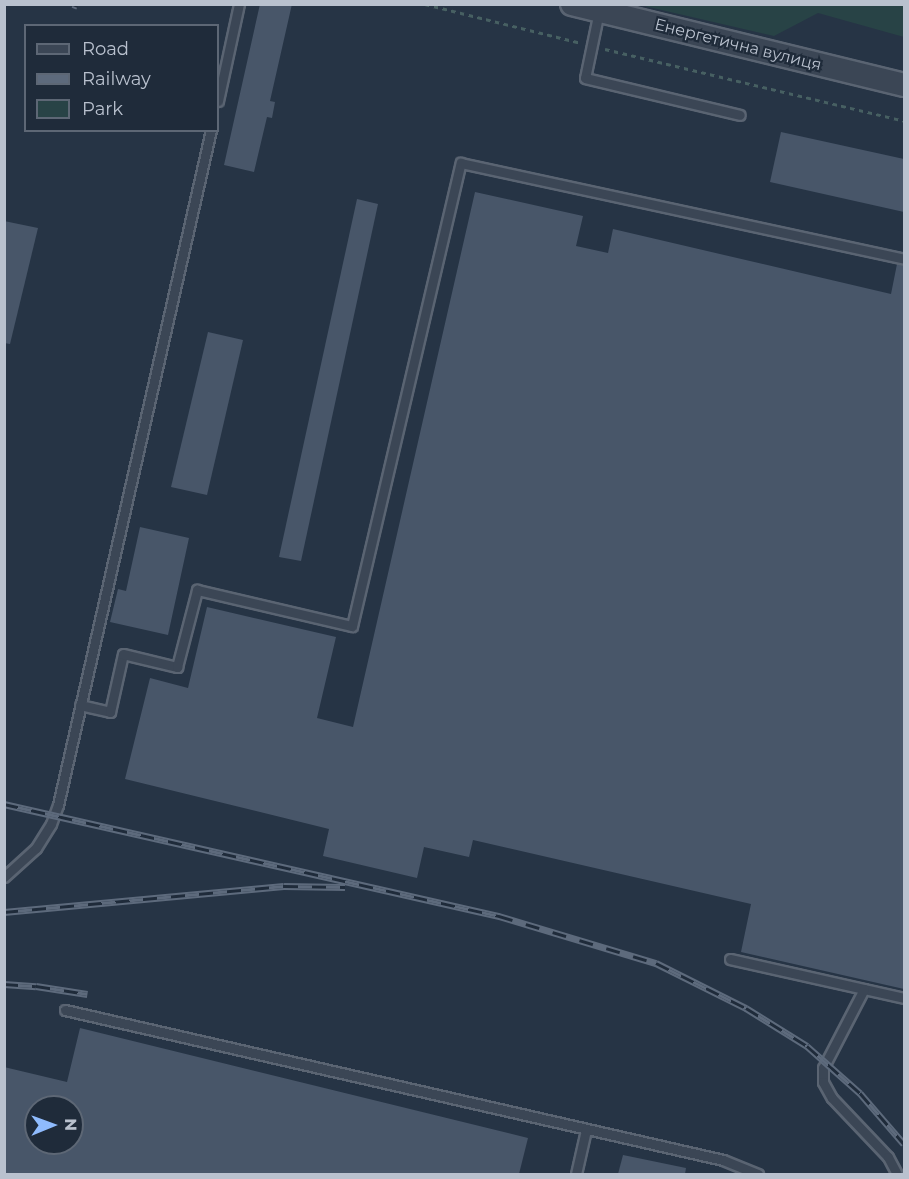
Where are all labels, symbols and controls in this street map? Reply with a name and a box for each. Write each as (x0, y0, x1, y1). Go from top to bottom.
street label: Енергетична вулиця (652, 15, 824, 75)
legend (24, 24, 219, 132)
text: Road (82, 38, 129, 60)
text: Railway (82, 68, 151, 90)
text: Park (82, 98, 123, 120)
north arrow (24, 1095, 84, 1155)
text: N (61, 1118, 80, 1131)

